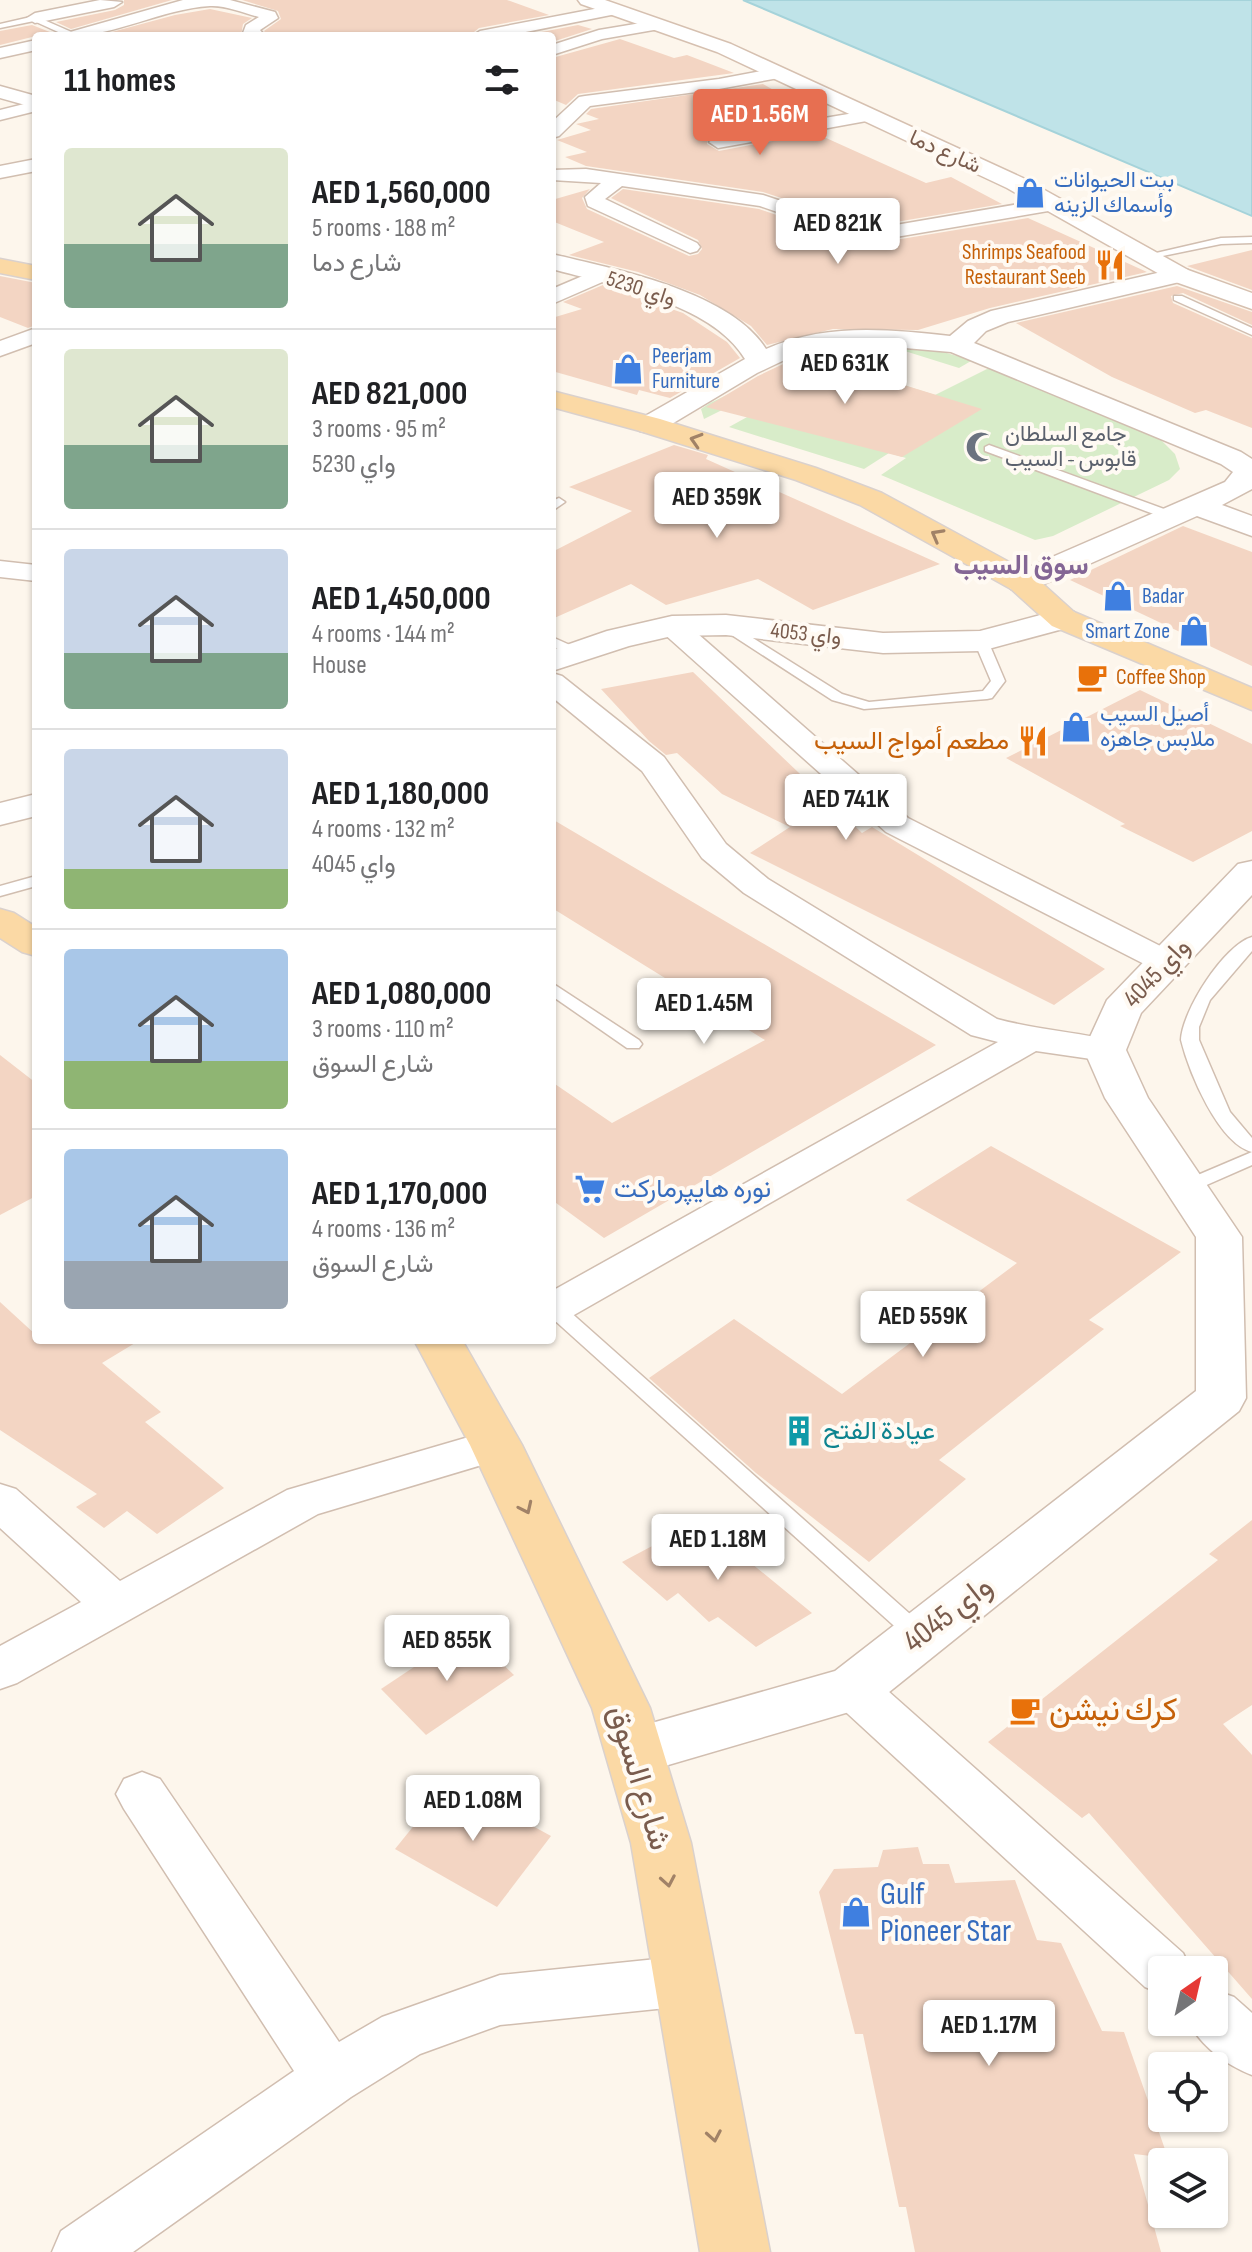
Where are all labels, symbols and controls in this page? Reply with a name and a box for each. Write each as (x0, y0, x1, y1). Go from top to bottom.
icon: filters (480, 58, 524, 102)
text: 11 homes (64, 60, 176, 101)
pin: AED 1.56M (668, 89, 852, 157)
text: AED 1.56M (711, 99, 809, 130)
street label: شارع دما (905, 124, 985, 180)
place label: بيت الحيوانات وأسماك الزينه (1054, 167, 1174, 219)
text: AED 1,560,000 (312, 172, 491, 213)
shop icon: بيت الحيوانات وأسماك الزينه (1013, 176, 1047, 210)
icon: home (128, 180, 224, 276)
pin: AED 821K (755, 198, 921, 266)
text: AED 821K (794, 208, 882, 239)
text: 5 rooms · 188 m² (312, 213, 455, 244)
place label: Shrimps Seafood Restaurant Seeb (962, 239, 1086, 291)
text: شارع دما (312, 248, 402, 279)
restaurant icon: Shrimps Seafood Restaurant Seeb (1093, 248, 1127, 282)
street label: واي 5230 (602, 265, 679, 317)
pin: AED 631K (762, 338, 928, 406)
place label: Peerjam Furniture (652, 343, 720, 395)
text: AED 631K (801, 348, 889, 379)
shop icon: Peerjam Furniture (611, 352, 645, 386)
text: AED 821,000 (312, 373, 467, 414)
icon: home (128, 381, 224, 477)
text: 3 rooms · 95 m² (312, 414, 446, 445)
place label: جامع السلطان قابوس - السيب (1005, 421, 1137, 473)
mosque icon: جامع السلطان قابوس - السيب (964, 430, 998, 464)
one-way arrow (690, 433, 703, 449)
text: واي 5230 (312, 449, 396, 480)
pin: AED 359K (634, 472, 800, 540)
text: AED 359K (672, 482, 762, 513)
one-way arrow (931, 530, 945, 545)
district label: سوق السيب (953, 549, 1089, 582)
text: AED 1,450,000 (312, 578, 491, 619)
shop icon: Badar (1101, 579, 1135, 613)
icon: home (128, 581, 224, 677)
place label: Badar (1142, 583, 1184, 610)
shop icon: Smart Zone (1177, 614, 1211, 648)
street label: واي 4053 (769, 617, 843, 655)
place label: Smart Zone (1085, 618, 1170, 645)
text: 4 rooms · 144 m² (312, 619, 455, 650)
text: House (312, 650, 367, 681)
cafe icon: Coffee Shop (1075, 660, 1109, 694)
place label: Coffee Shop (1116, 664, 1206, 691)
place label: أصيل السيب ملابس جاهزه (1100, 701, 1215, 753)
shop icon: أصيل السيب ملابس جاهزه (1059, 710, 1093, 744)
restaurant icon: مطعم أمواج السيب (1016, 724, 1050, 758)
place label: مطعم أمواج السيب (814, 725, 1009, 758)
text: AED 1,180,000 (312, 773, 489, 814)
pin: AED 741K (763, 774, 929, 842)
icon: home (128, 781, 224, 877)
text: AED 741K (803, 784, 889, 815)
text: 4 rooms · 132 m² (312, 814, 455, 845)
text: واي 4045 (312, 849, 396, 880)
street label: واي 4045 (1117, 932, 1200, 1017)
text: AED 1,080,000 (312, 973, 491, 1014)
pin: AED 1.45M (612, 978, 796, 1046)
icon: home (128, 981, 224, 1077)
text: AED 1.45M (655, 988, 753, 1019)
text: 3 rooms · 110 m² (312, 1014, 454, 1045)
text: شارع السوق (312, 1049, 433, 1080)
supermarket icon: نوره هايپرماركت (573, 1172, 607, 1206)
text: AED 1,170,000 (312, 1173, 487, 1214)
place label: نوره هايپرماركت (614, 1174, 771, 1206)
icon: home (128, 1181, 224, 1277)
text: 4 rooms · 136 m² (312, 1214, 455, 1245)
text: شارع السوق (312, 1249, 433, 1280)
pin: AED 559K (840, 1291, 1006, 1359)
text: AED 559K (878, 1301, 968, 1332)
building icon: عيادة الفتح (782, 1414, 816, 1448)
place label: عيادة الفتح (823, 1416, 935, 1448)
one-way arrow (516, 1500, 532, 1515)
pin: AED 1.18M (626, 1514, 810, 1582)
text: AED 1.18M (669, 1524, 767, 1555)
street label: واي 4045 (895, 1567, 1004, 1665)
pin: AED 855K (364, 1615, 530, 1683)
text: AED 855K (402, 1625, 492, 1656)
place label: كرك نيشن (1049, 1691, 1177, 1730)
cafe icon: كرك نيشن (1008, 1693, 1042, 1727)
street label: شارع السوق (598, 1701, 680, 1855)
pin: AED 1.08M (381, 1775, 565, 1843)
text: AED 1.08M (424, 1785, 522, 1816)
one-way arrow (658, 1874, 675, 1887)
place label: Gulf Pioneer Star (880, 1875, 1011, 1951)
shop icon: Gulf Pioneer Star (839, 1895, 873, 1929)
north arrow (1148, 1956, 1228, 2036)
map controls (1148, 1956, 1228, 2228)
pin: AED 1.17M (897, 2000, 1081, 2068)
text: AED 1.17M (941, 2010, 1037, 2041)
button: locate (1148, 2052, 1228, 2132)
one-way arrow (704, 2130, 721, 2143)
button: layers (1148, 2148, 1228, 2228)

